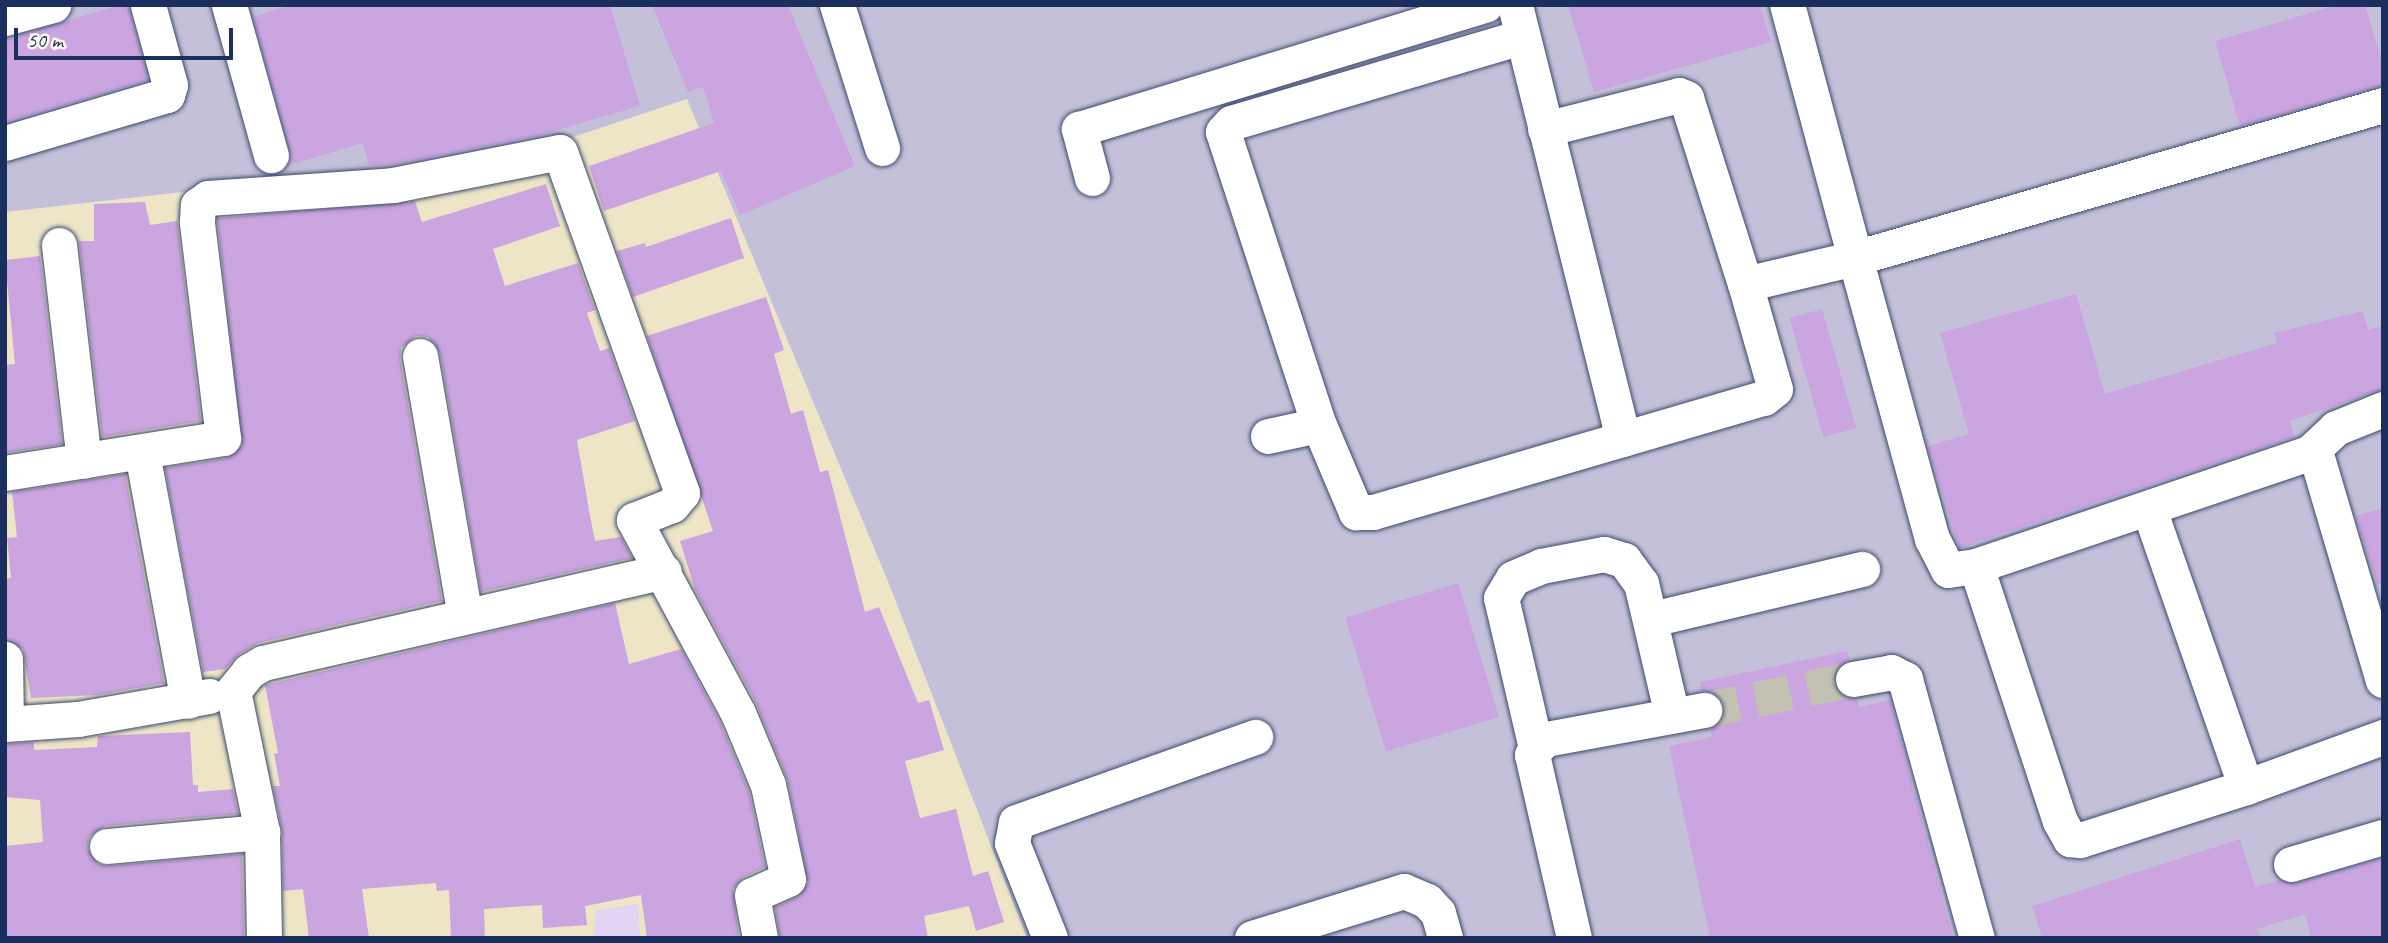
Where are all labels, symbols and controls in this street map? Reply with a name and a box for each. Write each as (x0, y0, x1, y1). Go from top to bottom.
scale bar (18, 14, 236, 58)
text: 50 m (27, 27, 63, 53)

